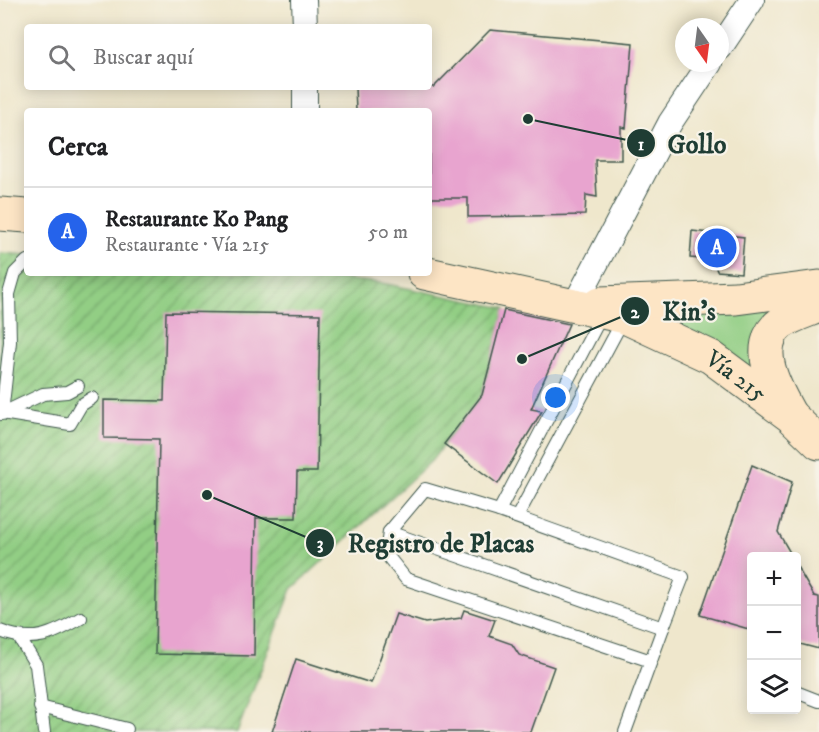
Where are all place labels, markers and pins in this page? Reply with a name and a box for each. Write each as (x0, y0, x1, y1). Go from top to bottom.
callout: Gollo (626, 121, 739, 165)
pin: A (698, 226, 736, 270)
callout: Kin's (620, 289, 728, 333)
callout: Registro de Placas (305, 521, 546, 565)

